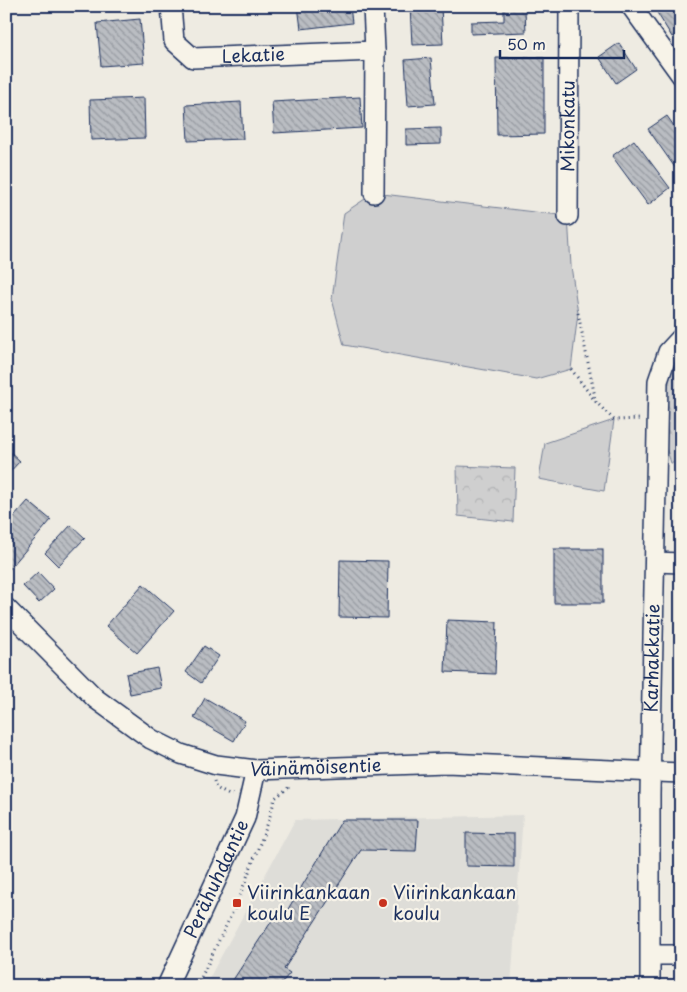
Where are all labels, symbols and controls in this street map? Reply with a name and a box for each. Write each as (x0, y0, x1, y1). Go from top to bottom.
scale bar (500, 28, 623, 60)
text: 50 m (507, 32, 546, 55)
street label: Lekatie (221, 39, 285, 69)
street label: Mikonkatu (553, 80, 581, 172)
street label: Karhakkatie (637, 603, 666, 713)
street label: Väinämöisentie (248, 750, 382, 783)
street label: Perähuhdantie (176, 815, 254, 942)
place label: Viirinkankaan koulu E (247, 878, 370, 926)
place label: Viirinkankaan koulu (393, 878, 516, 926)
marker: Viirinkankaan koulu E (231, 897, 243, 909)
marker: Viirinkankaan koulu (377, 897, 389, 909)

